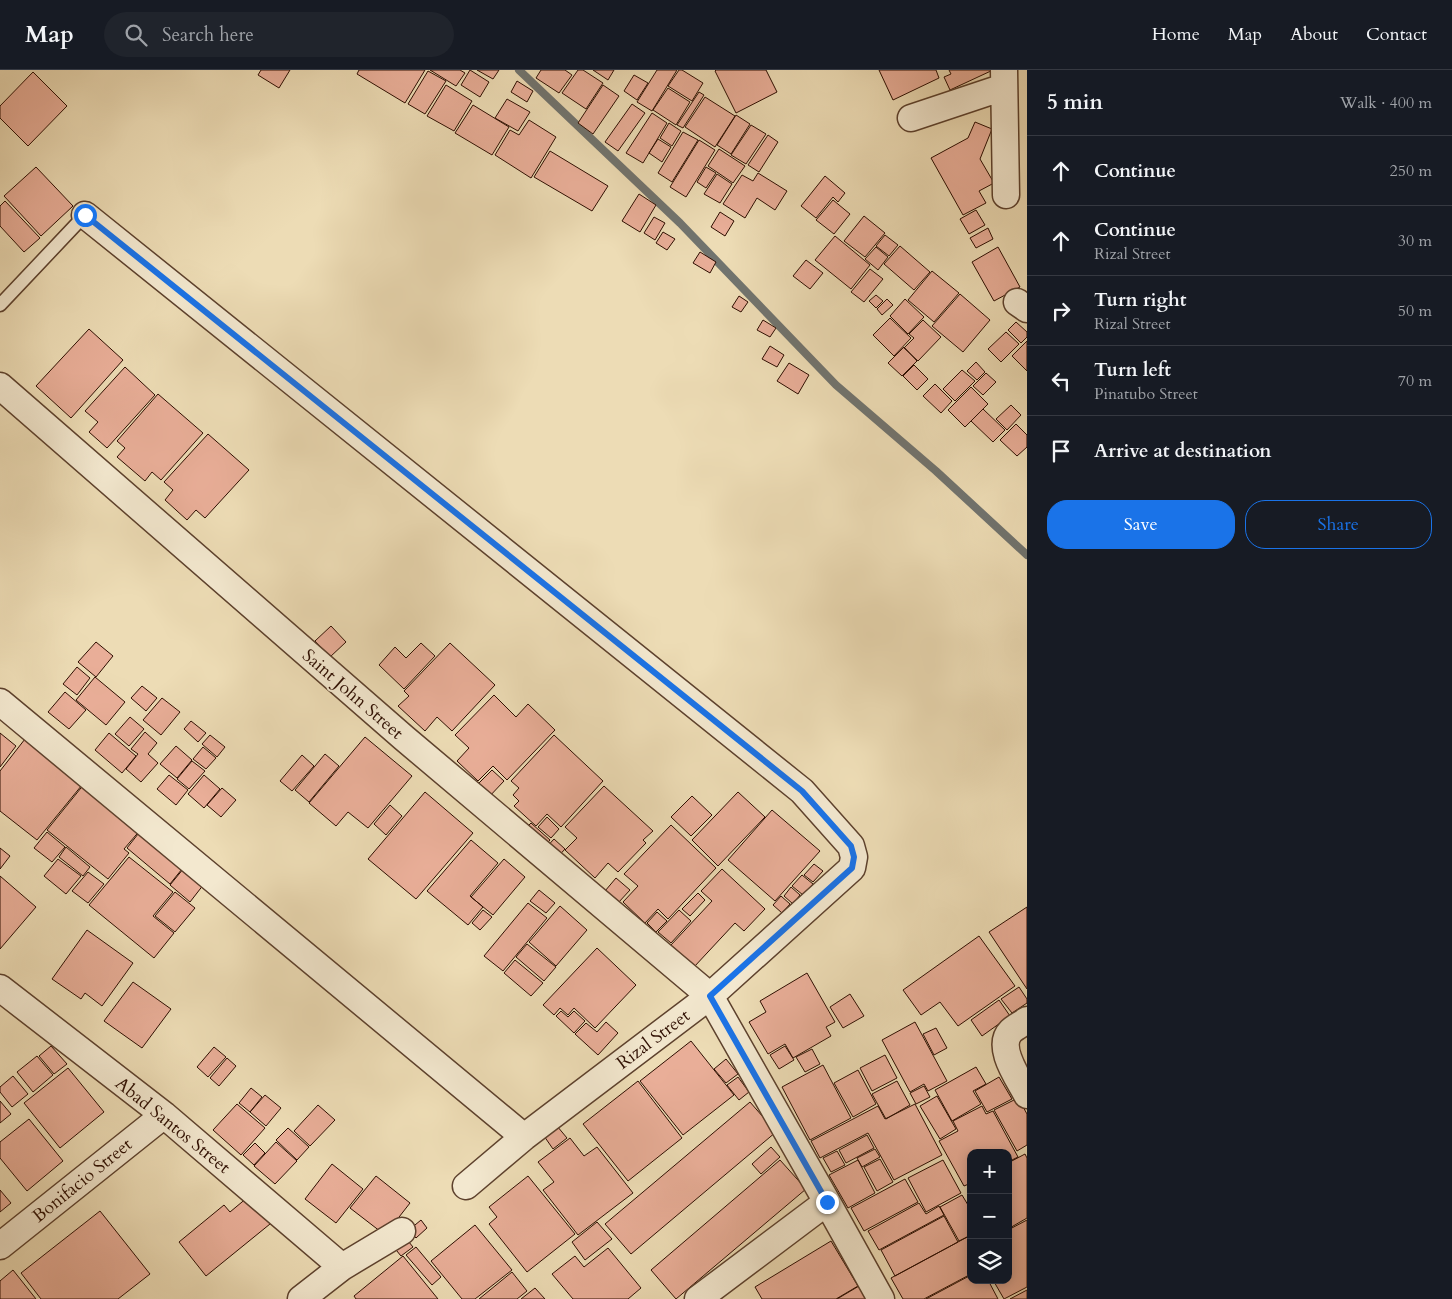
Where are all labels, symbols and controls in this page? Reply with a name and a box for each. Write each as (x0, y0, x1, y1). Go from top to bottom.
search box (104, 12, 454, 57)
text: Map (25, 18, 74, 51)
icon: search (122, 21, 150, 49)
text: Search here (162, 22, 254, 48)
text: Home (1152, 22, 1200, 47)
text: Map (1228, 22, 1262, 47)
text: About (1290, 22, 1338, 47)
text: Contact (1366, 22, 1427, 47)
text: 5 min (1047, 88, 1103, 117)
text: Walk · 400 m (1340, 92, 1432, 114)
icon: ahead (1047, 157, 1075, 185)
text: Continue (1094, 158, 1176, 184)
text: 250 m (1390, 160, 1432, 182)
route start (74, 204, 97, 227)
text: Continue (1094, 217, 1176, 243)
icon: ahead (1047, 227, 1075, 255)
text: 30 m (1398, 230, 1432, 252)
text: Rizal Street (1094, 243, 1171, 265)
text: Turn right (1094, 287, 1186, 313)
icon: right (1047, 297, 1075, 325)
text: 50 m (1398, 300, 1432, 322)
text: Rizal Street (1094, 313, 1171, 335)
text: Turn left (1094, 357, 1171, 383)
icon: left (1047, 367, 1075, 395)
text: 70 m (1398, 370, 1432, 392)
text: Pinatubo Street (1094, 383, 1198, 405)
icon: arrive (1047, 437, 1075, 465)
text: Arrive at destination (1094, 438, 1271, 464)
button: Save (1047, 500, 1235, 549)
button: Share (1245, 500, 1432, 549)
street label: Saint John Street (297, 643, 409, 746)
street label: Rizal Street (611, 1003, 695, 1075)
street label: Abad Santos Street (110, 1071, 236, 1180)
street label: Bonifacio Street (27, 1132, 138, 1228)
map controls (967, 1149, 1012, 1284)
button: + (967, 1149, 1012, 1194)
route end (816, 1191, 839, 1214)
button: − (967, 1194, 1012, 1239)
button: layers (967, 1239, 1012, 1284)

